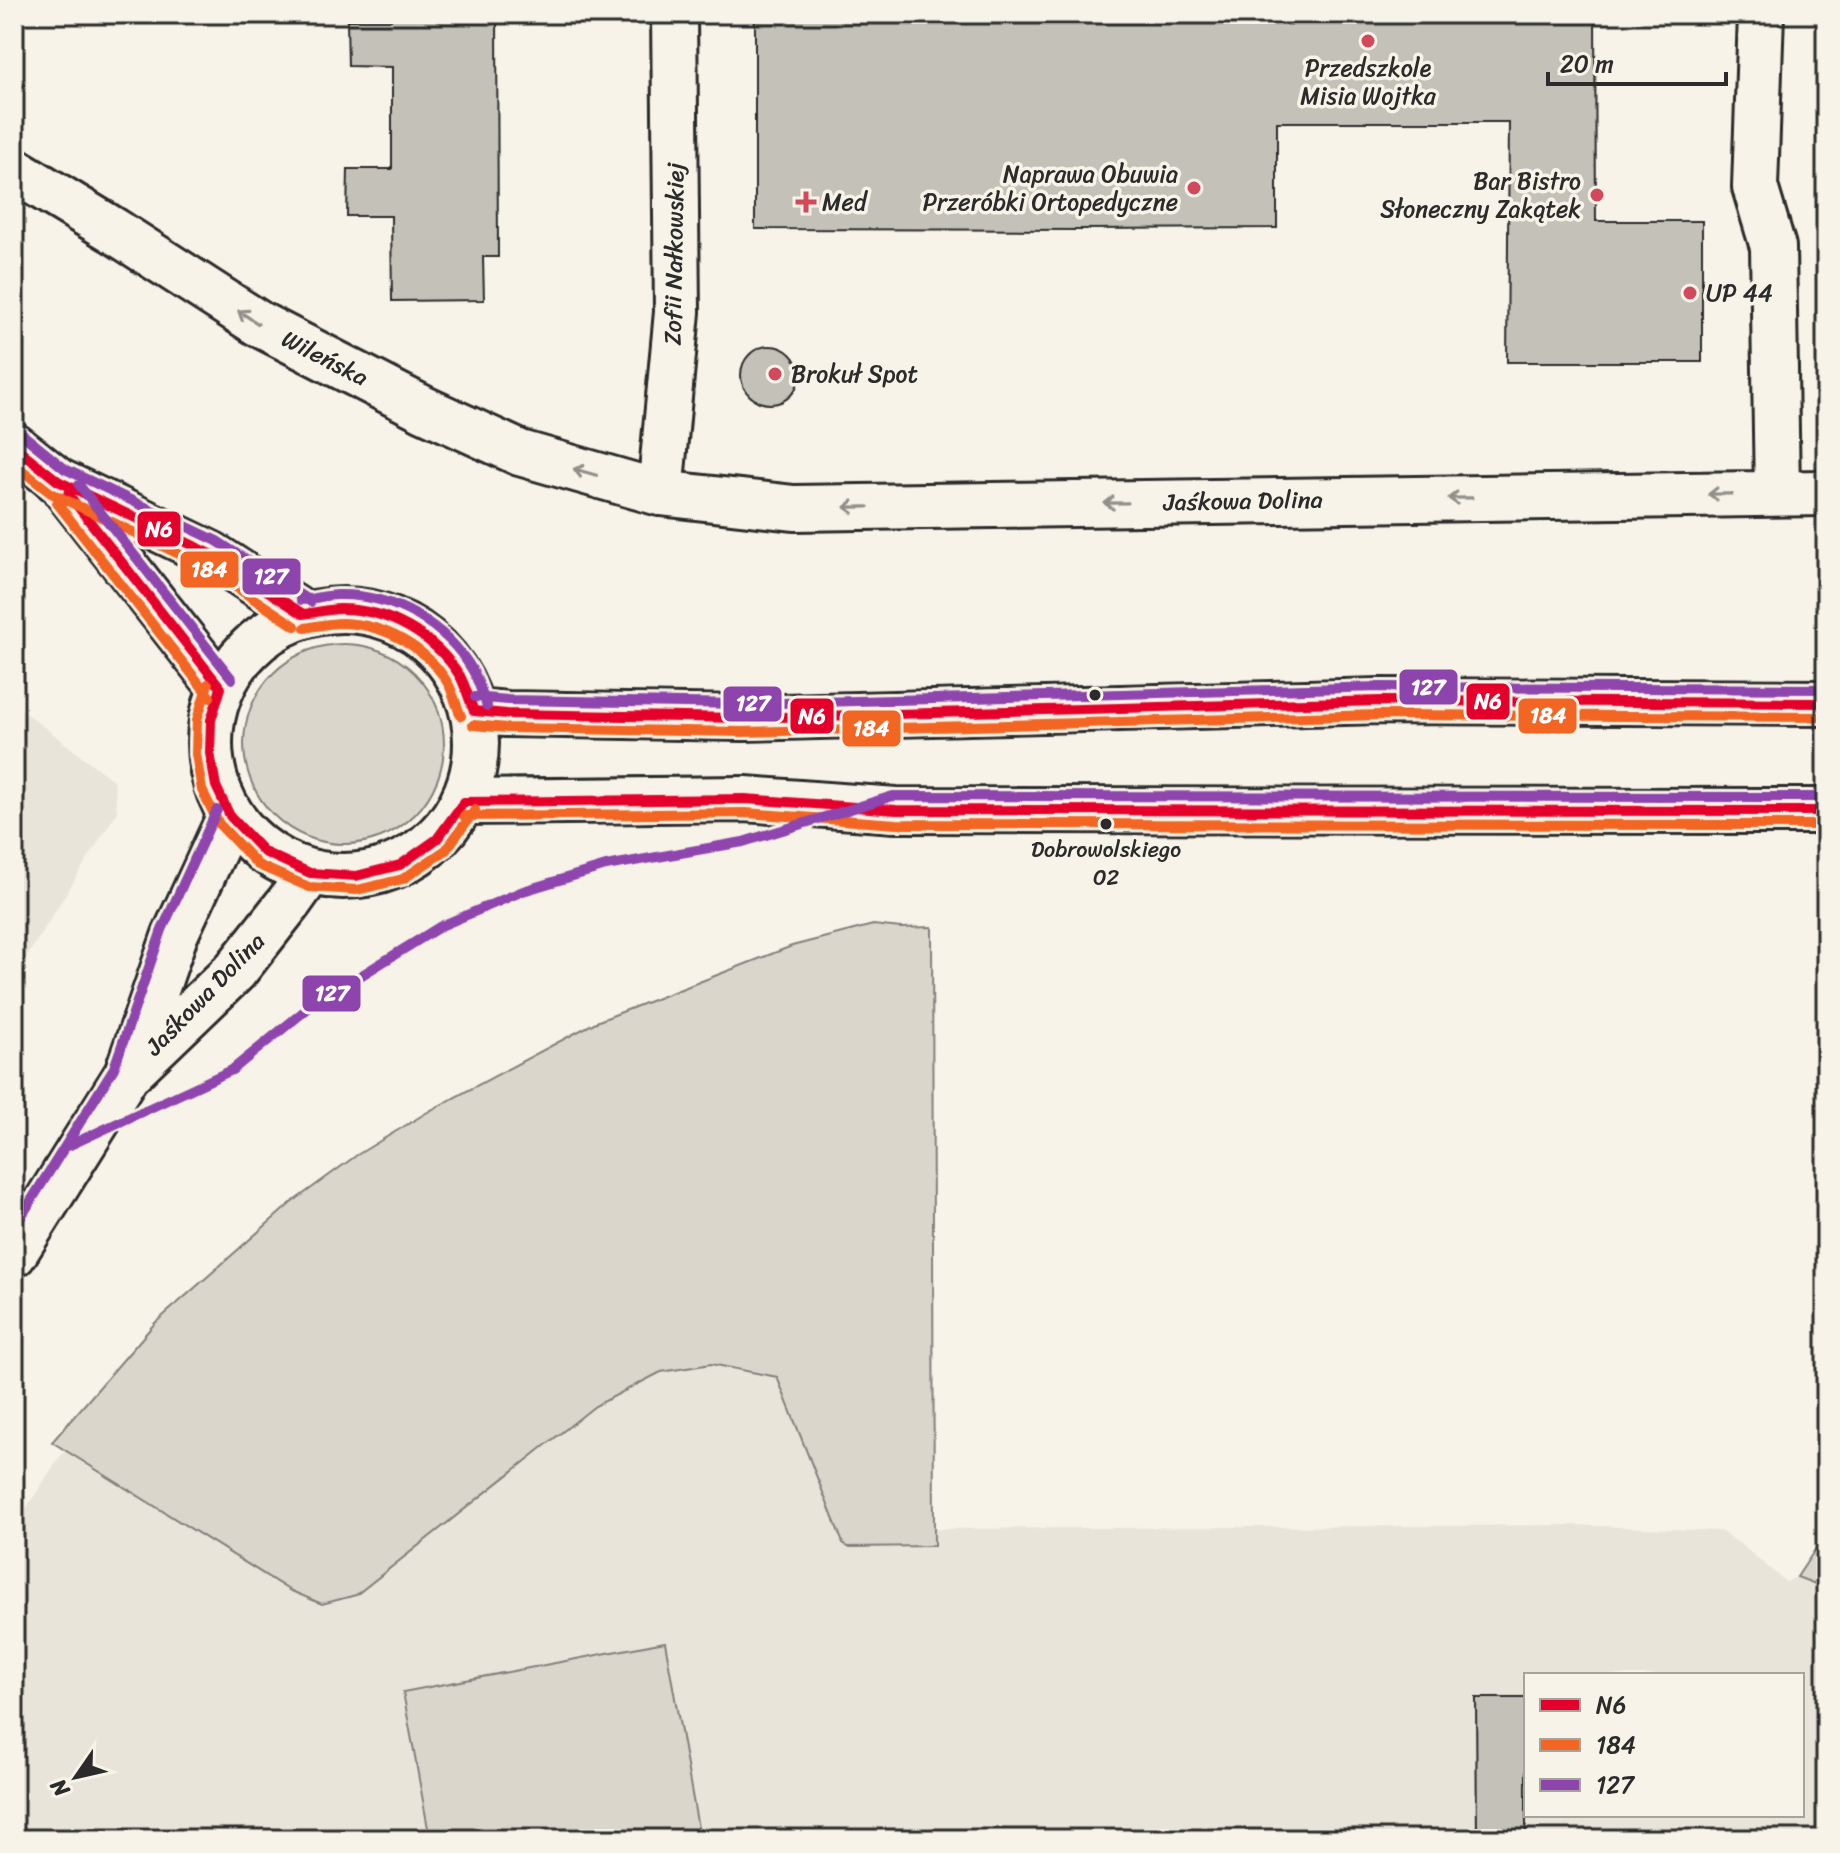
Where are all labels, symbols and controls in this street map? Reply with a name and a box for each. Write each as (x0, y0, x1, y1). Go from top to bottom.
marker: Przedszkole Misia Wojtka (1359, 32, 1377, 50)
scale bar (1548, 36, 1726, 86)
text: 20 m (1560, 43, 1614, 85)
place label: Przedszkole Misia Wojtka (1300, 47, 1437, 117)
place label: Naprawa Obuwia Przeróbki Ortopedyczne (923, 153, 1178, 223)
place label: Bar Bistro Słoneczny Zakątek (1380, 160, 1581, 230)
street label: Zofii Nałkowskiej (651, 162, 697, 346)
marker: Naprawa Obuwia Przeróbki Ortopedyczne (1185, 179, 1203, 197)
place label: Med (822, 181, 869, 223)
marker: Bar Bistro Słoneczny Zakątek (1588, 186, 1606, 204)
marker: Med (797, 193, 815, 211)
place label: UP 44 (1706, 272, 1773, 314)
marker: UP 44 (1681, 284, 1699, 302)
one-way arrow (237, 308, 260, 324)
street label: Wileńska (274, 318, 376, 398)
place label: Brokuł Spot (791, 353, 918, 395)
marker: Brokuł Spot (766, 365, 784, 383)
one-way arrow (573, 463, 599, 478)
street label: Jaśkowa Dolina (1162, 479, 1323, 523)
one-way arrow (1707, 486, 1734, 502)
one-way arrow (1447, 490, 1474, 506)
one-way arrow (1103, 495, 1130, 511)
one-way arrow (843, 499, 870, 515)
line badge: N6 (136, 510, 182, 548)
text: N6 (144, 510, 173, 549)
line badge: 184 (179, 550, 240, 589)
text: 184 (191, 550, 227, 589)
line badge: 127 (241, 557, 302, 596)
text: 127 (254, 557, 291, 596)
line badge: 127 (1398, 668, 1459, 706)
text: 127 (1411, 668, 1448, 707)
line badge: N6 (1465, 682, 1511, 721)
text: N6 (1473, 682, 1502, 721)
text: 127 (736, 684, 773, 723)
line badge: 127 (722, 685, 783, 723)
unlabelled marker (1087, 687, 1103, 703)
text: 184 (1530, 696, 1566, 735)
line badge: N6 (789, 697, 835, 735)
text: N6 (797, 697, 826, 736)
line badge: 184 (1517, 697, 1578, 735)
line badge: 184 (841, 709, 902, 748)
text: 184 (853, 709, 889, 748)
marker: Dobrowolskiego 02 (1098, 816, 1114, 832)
place label: Dobrowolskiego 02 (1031, 830, 1181, 897)
street label: Jaśkowa Dolina (134, 922, 275, 1067)
line badge: 127 (301, 974, 362, 1013)
text: 127 (315, 974, 352, 1013)
legend (1524, 1673, 1804, 1817)
text: N6 (1596, 1684, 1626, 1726)
text: 184 (1596, 1724, 1636, 1766)
north arrow (36, 1737, 116, 1817)
text: 127 (1596, 1764, 1635, 1806)
text: N (39, 1770, 81, 1806)

